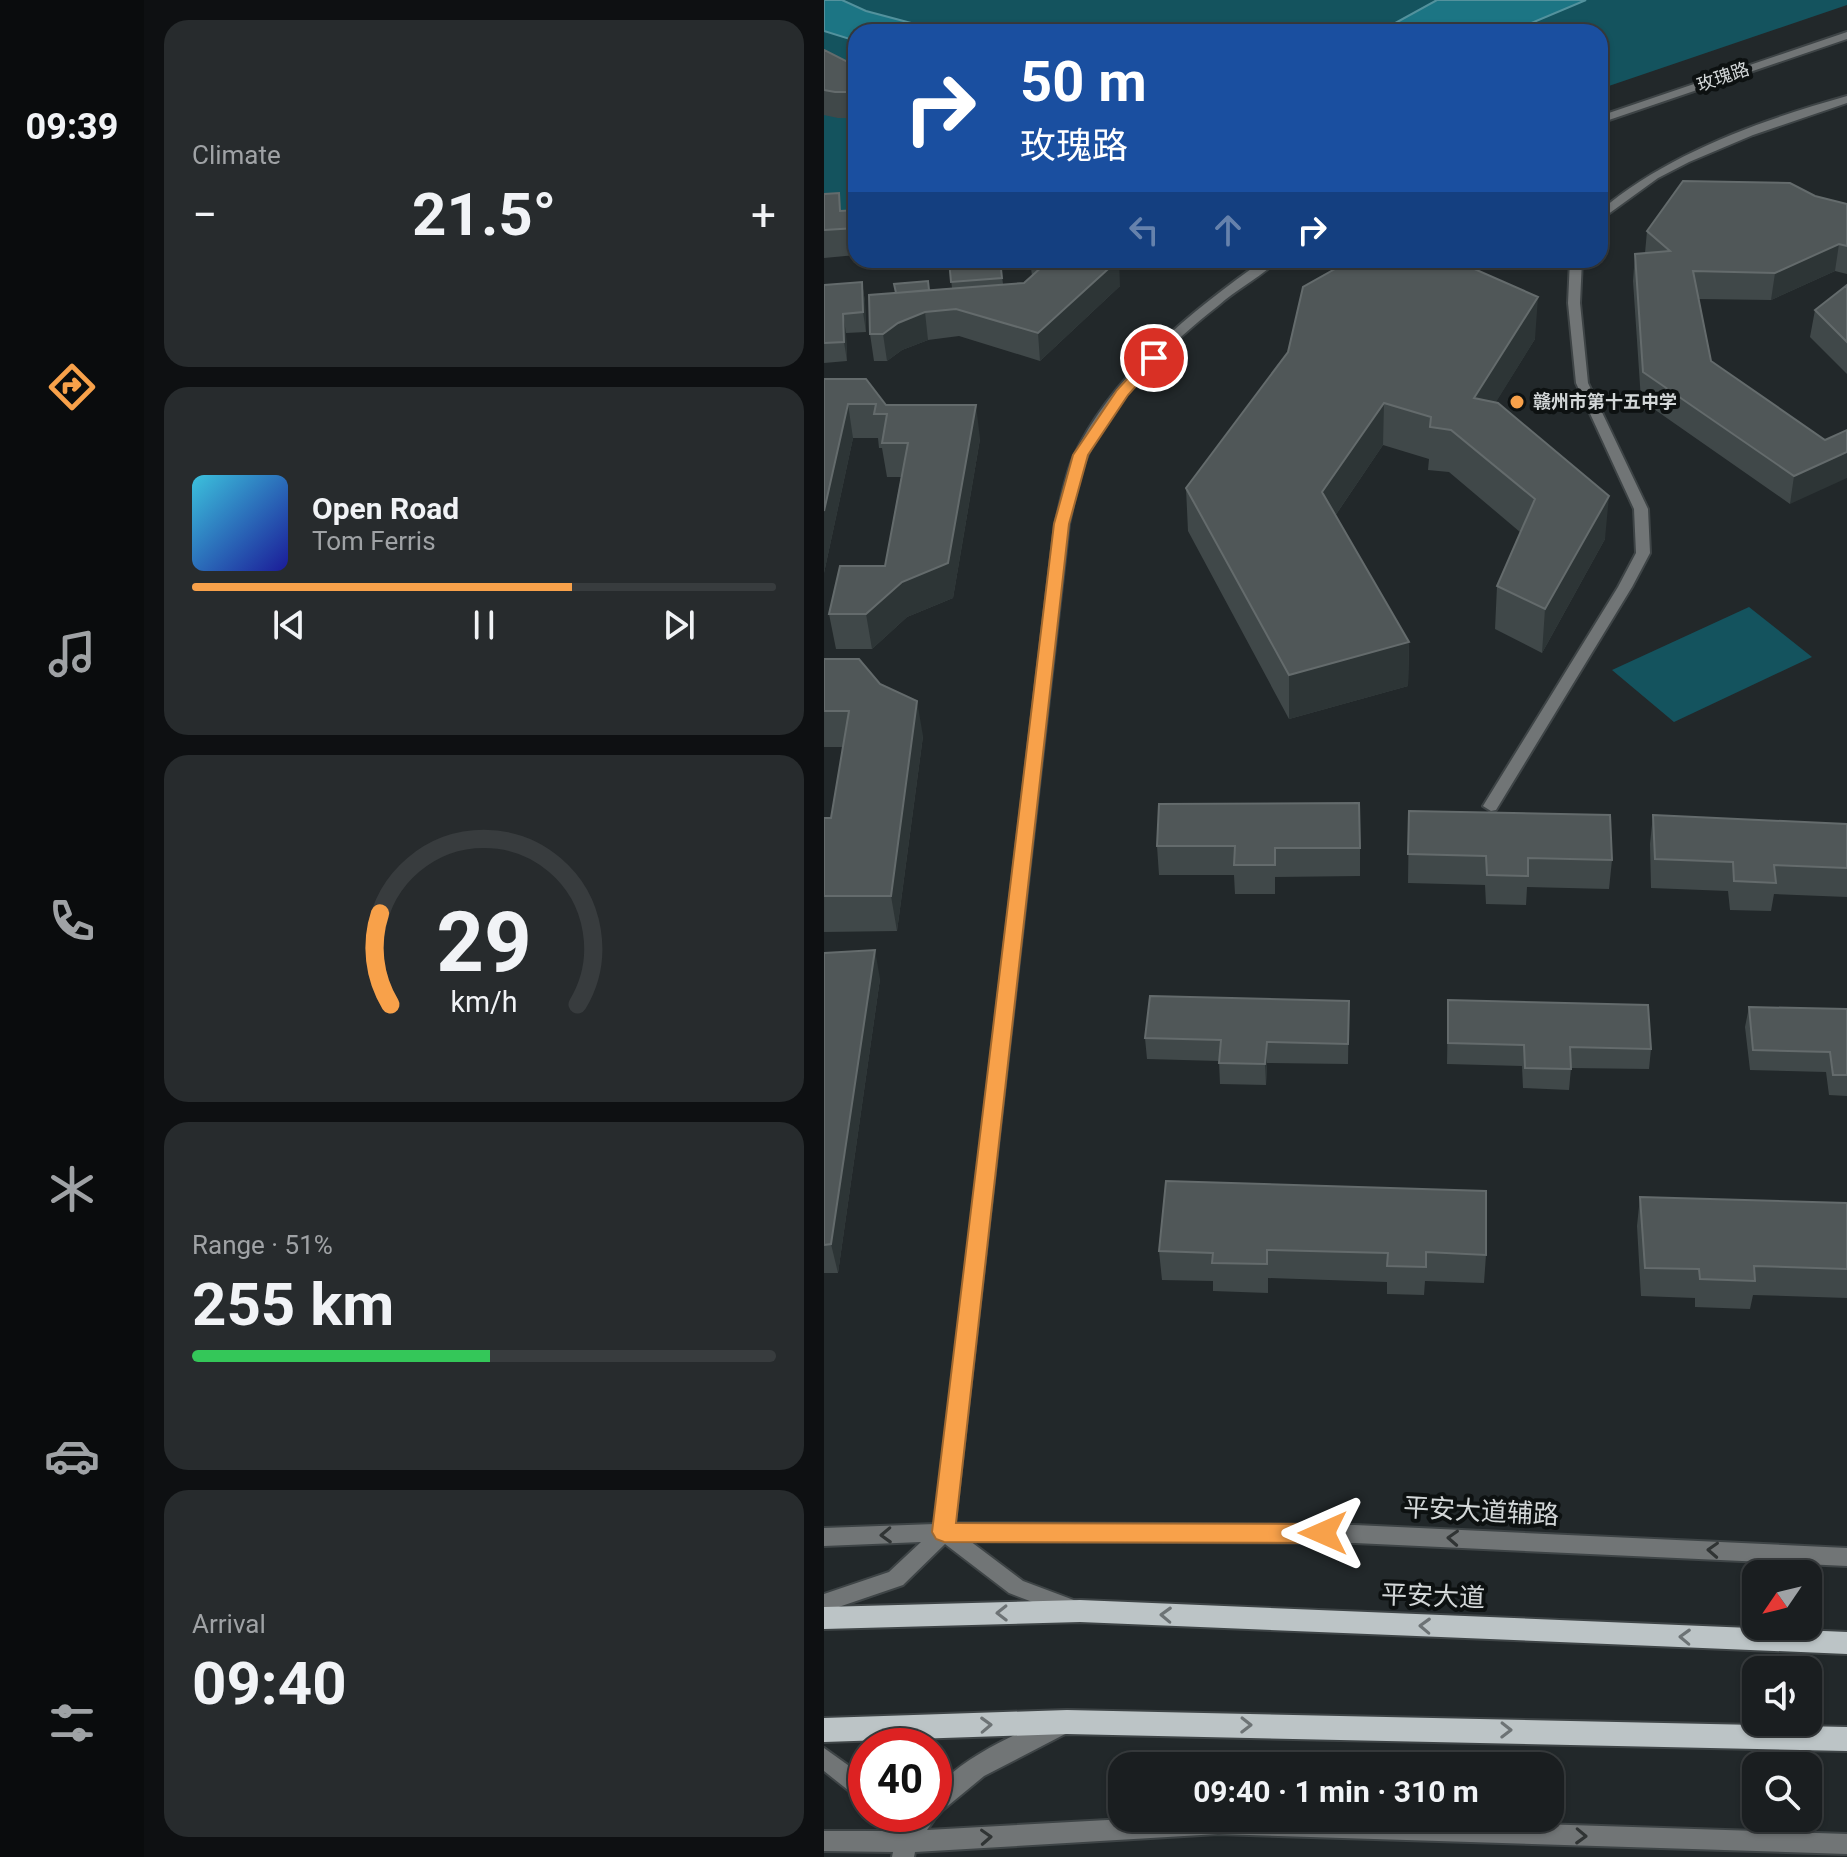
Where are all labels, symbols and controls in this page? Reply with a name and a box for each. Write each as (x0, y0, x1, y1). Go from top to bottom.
text: 50 m (1020, 49, 1147, 115)
icon: right (888, 56, 992, 160)
street label: 玫瑰路 (1694, 58, 1752, 95)
text: 09:39 (26, 106, 118, 148)
text: 玫瑰路 (1020, 125, 1128, 167)
text: Climate (192, 140, 281, 170)
text: 21.5° (412, 179, 556, 250)
text: − (192, 189, 217, 241)
text: + (751, 189, 776, 241)
icon: left (1122, 208, 1166, 252)
icon: ahead (1206, 208, 1250, 252)
icon: right (1290, 208, 1334, 252)
pin (1120, 324, 1188, 392)
icon: arrive (1132, 336, 1176, 380)
icon: directions (44, 359, 100, 415)
place label: 赣州市第十五中学 (1533, 391, 1677, 412)
marker: 赣州市第十五中学 (1508, 393, 1526, 411)
text: Open Road (312, 491, 459, 526)
text: Tom Ferris (312, 526, 436, 556)
icon: previous (267, 603, 311, 647)
icon: pause (462, 603, 506, 647)
icon: next (657, 603, 701, 647)
icon: music (44, 626, 100, 682)
icon: phone (44, 893, 100, 949)
text: 29 (436, 893, 532, 990)
text: km/h (450, 985, 518, 1019)
icon: climate (44, 1161, 100, 1217)
text: Range · 51% (192, 1230, 333, 1260)
text: 255 km (192, 1269, 394, 1340)
icon: car (44, 1428, 100, 1484)
position arrow (1281, 1491, 1365, 1575)
street label: 平安大道辅路 (1402, 1492, 1560, 1530)
one-way arrow (879, 1526, 892, 1543)
one-way arrow (1446, 1530, 1459, 1547)
one-way arrow (1706, 1542, 1719, 1559)
north arrow (1742, 1560, 1822, 1640)
map controls (1742, 1560, 1822, 1832)
street label: 平安大道 (1381, 1579, 1485, 1613)
one-way arrow (995, 1605, 1008, 1622)
one-way arrow (1159, 1607, 1172, 1624)
text: Arrival (192, 1609, 266, 1639)
one-way arrow (1418, 1617, 1431, 1634)
one-way arrow (1678, 1628, 1691, 1645)
text: 09:40 (192, 1648, 347, 1719)
button: sound (1742, 1656, 1822, 1736)
icon: filters (44, 1695, 100, 1751)
one-way arrow (980, 1716, 993, 1734)
one-way arrow (1240, 1716, 1253, 1734)
one-way arrow (1500, 1721, 1513, 1739)
speed limit sign: 40 (848, 1728, 952, 1832)
button: search (1742, 1752, 1822, 1832)
text: 09:40 · 1 min · 310 m (1193, 1774, 1479, 1809)
one-way arrow (1575, 1827, 1588, 1844)
one-way arrow (980, 1829, 993, 1846)

